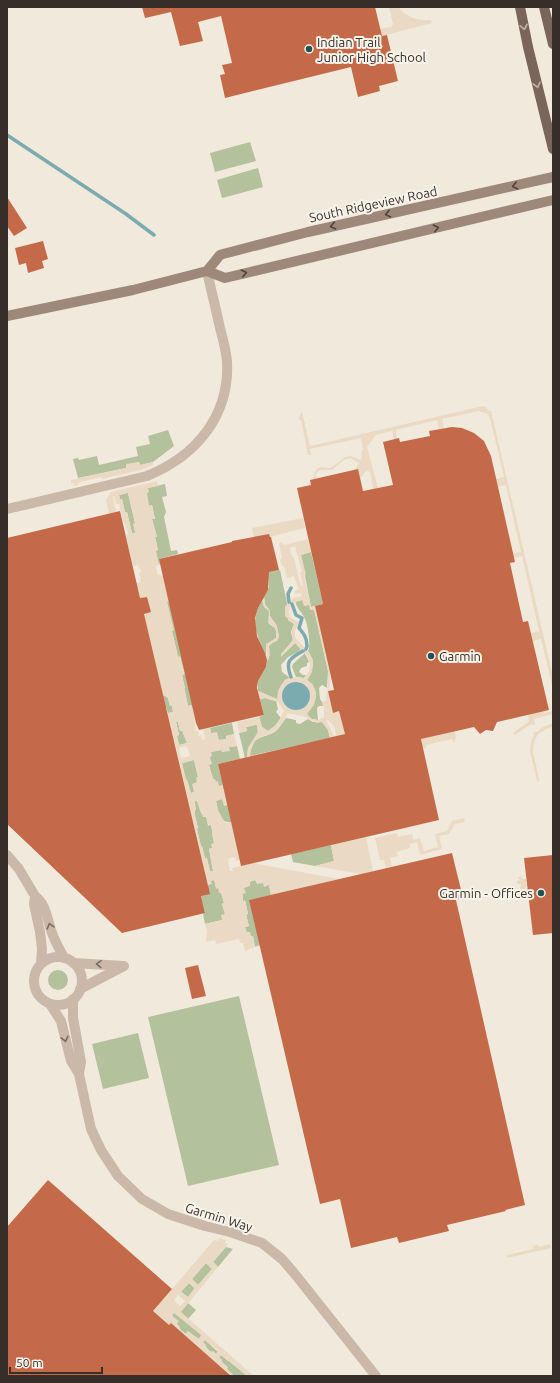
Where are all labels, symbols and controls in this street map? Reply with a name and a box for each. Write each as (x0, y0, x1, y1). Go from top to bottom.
one-way arrow (519, 24, 527, 30)
place label: Indian Trail Junior High School (317, 35, 426, 64)
marker: Indian Trail Junior High School (304, 44, 314, 54)
one-way arrow (533, 82, 541, 88)
one-way arrow (512, 181, 518, 189)
street label: South Ridgeview Road (308, 184, 438, 224)
one-way arrow (385, 210, 391, 218)
one-way arrow (330, 222, 337, 230)
one-way arrow (433, 224, 439, 232)
one-way arrow (241, 270, 247, 278)
place label: Garmin (439, 649, 481, 663)
marker: Garmin (426, 651, 436, 661)
place label: Garmin - Offices (439, 886, 533, 900)
marker: Garmin - Offices (536, 888, 546, 898)
one-way arrow (46, 923, 55, 930)
one-way arrow (96, 960, 102, 969)
one-way arrow (60, 1035, 69, 1042)
street label: Garmin Way (184, 1200, 254, 1234)
scale bar (10, 1349, 102, 1375)
text: 50 m (16, 1356, 43, 1369)

